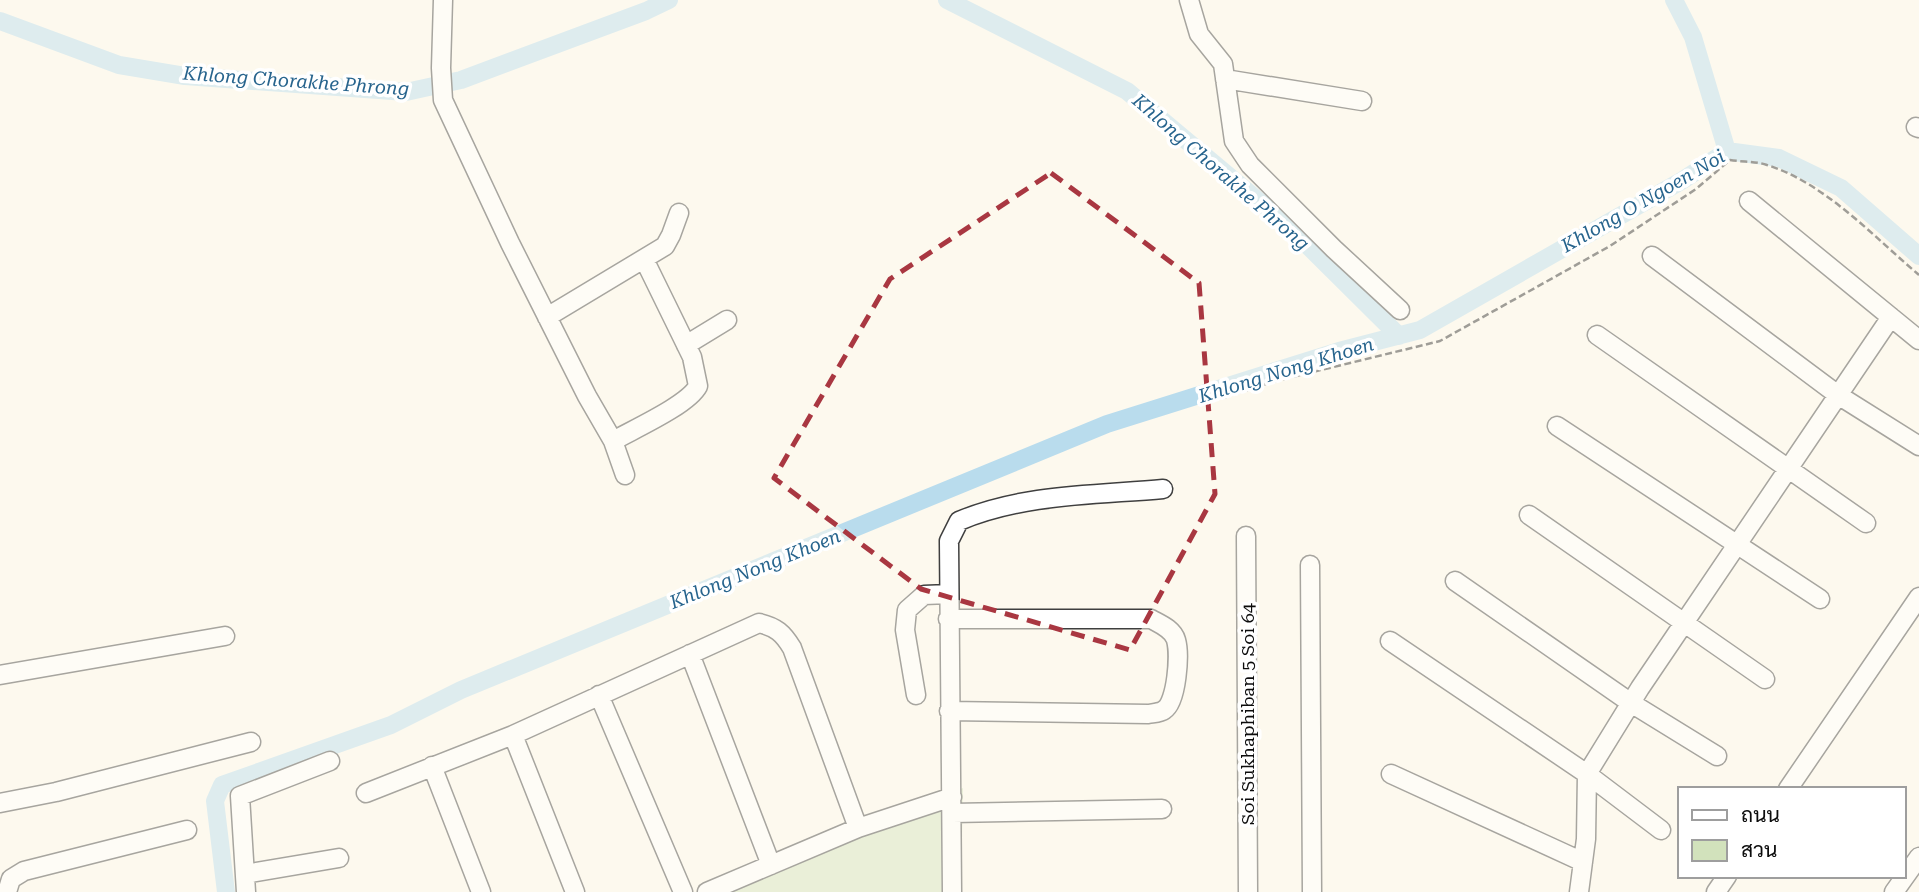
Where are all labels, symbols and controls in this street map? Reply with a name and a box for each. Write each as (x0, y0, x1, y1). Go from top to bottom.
water label: Khlong Chorakhe Phrong (181, 62, 410, 100)
water label: Khlong Chorakhe Phrong (1127, 88, 1314, 255)
water label: Khlong O Ngoen Noi (1556, 145, 1729, 258)
water label: Khlong Nong Khoen (1194, 332, 1377, 408)
water label: Khlong Nong Khoen (665, 524, 844, 614)
street label: Soi Sukhaphiban 5 Soi 64 (1237, 603, 1258, 825)
legend (1678, 787, 1905, 878)
text: ถนน (1741, 803, 1780, 827)
text: สวน (1741, 838, 1777, 862)

